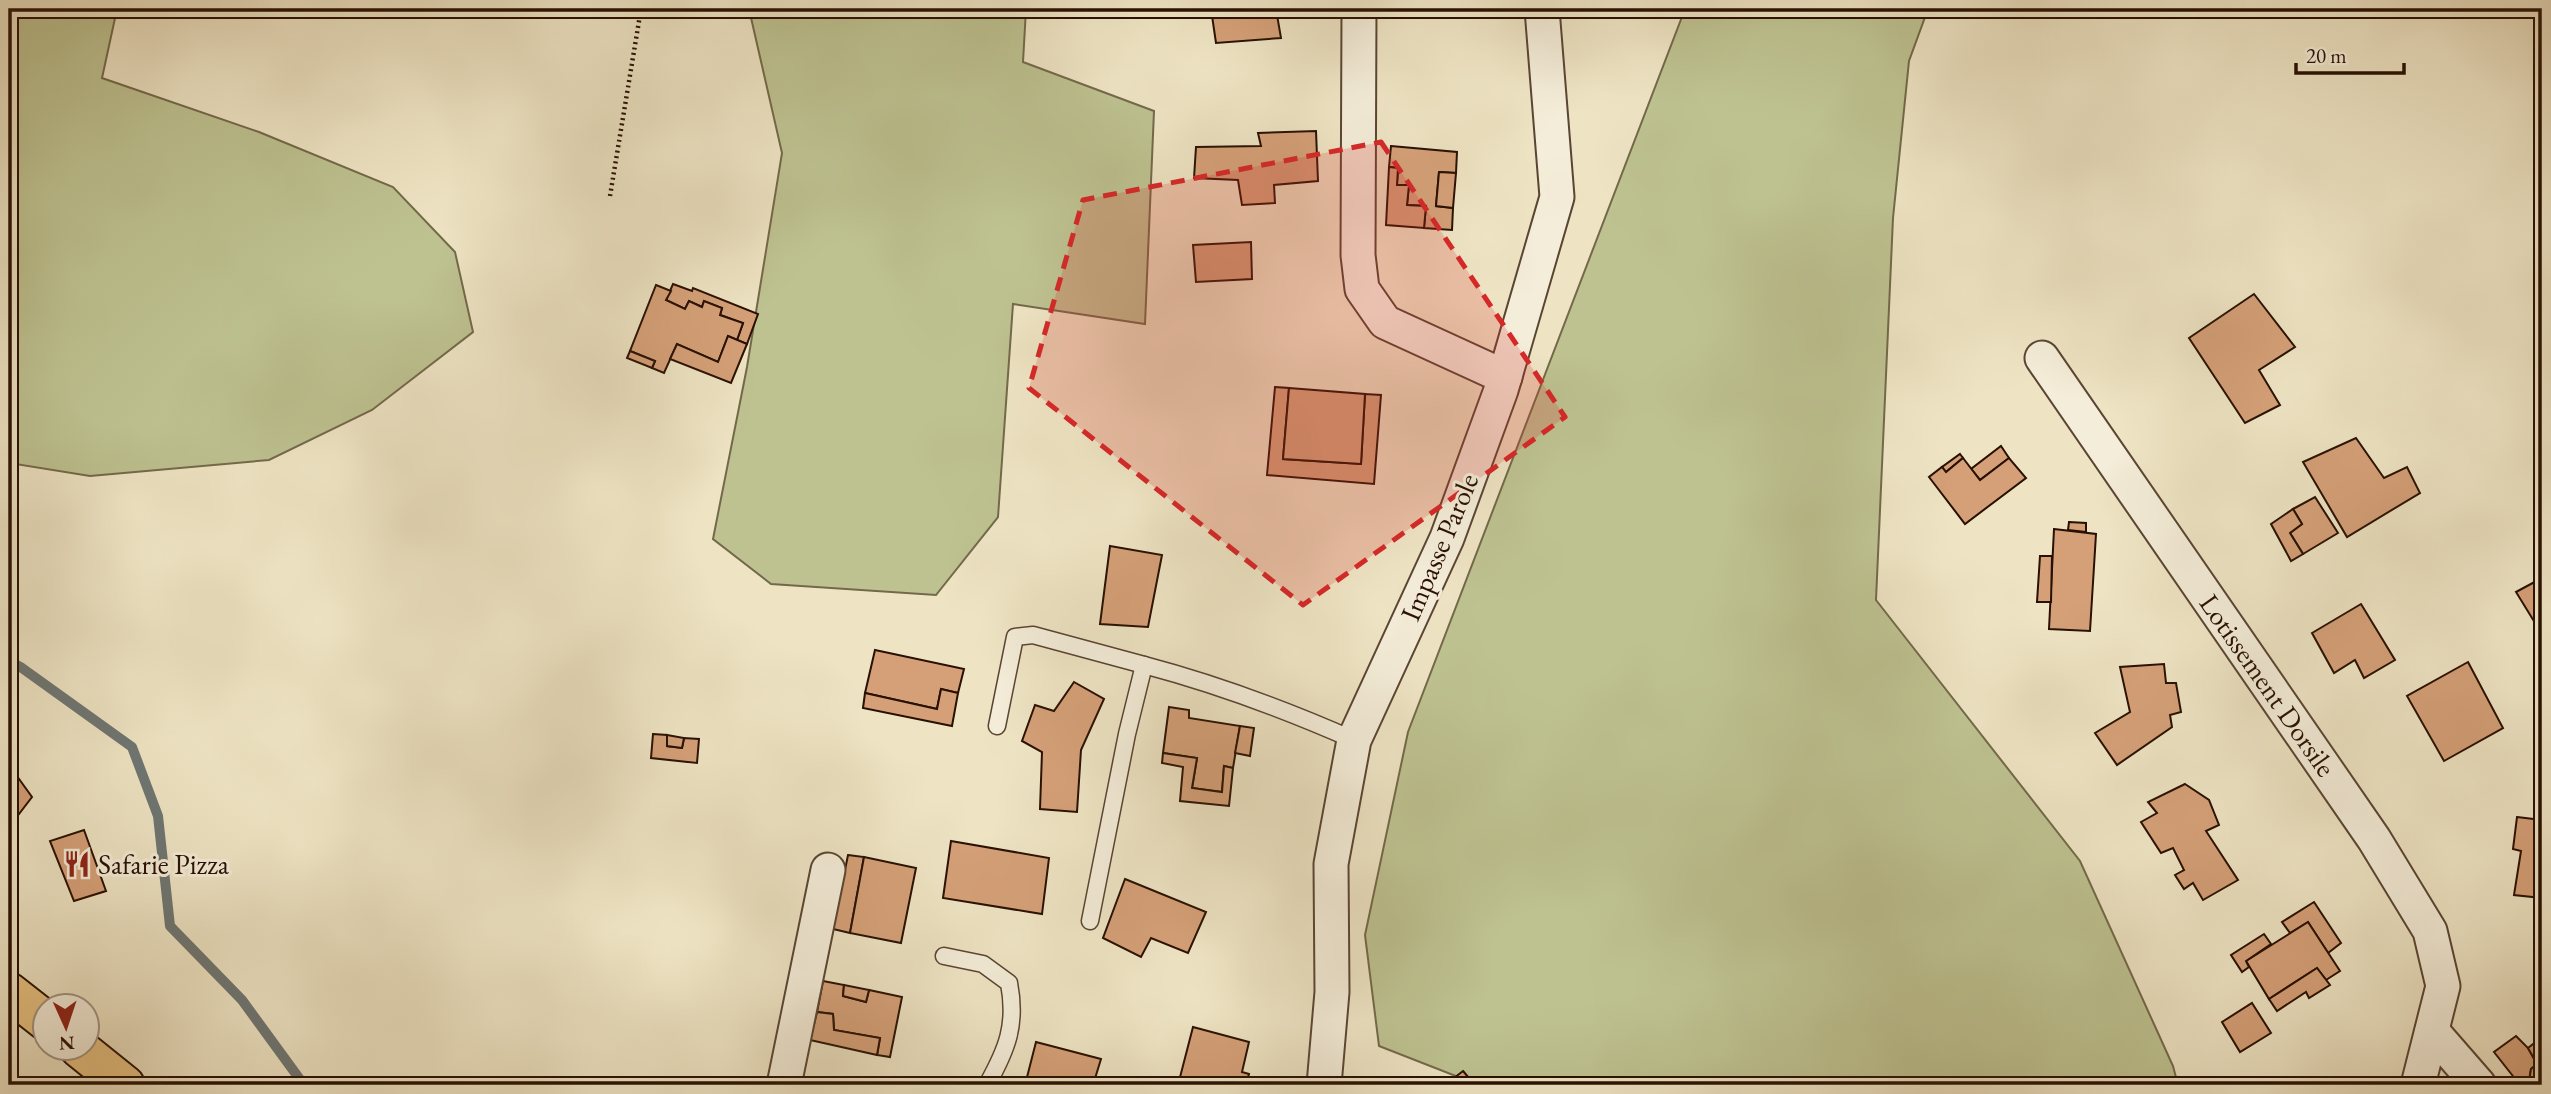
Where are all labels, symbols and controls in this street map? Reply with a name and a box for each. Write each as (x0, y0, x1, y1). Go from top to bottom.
scale bar (2296, 32, 2404, 76)
text: 20 m (2306, 42, 2347, 69)
street label: Impasse Parole (1392, 468, 1486, 626)
street label: Lotissement Dorsile (2192, 587, 2344, 783)
place label: Safarie Pizza (98, 846, 230, 882)
restaurant icon: Safarie Pizza (62, 849, 92, 879)
north arrow (32, 992, 102, 1062)
text: N (58, 1031, 75, 1056)

